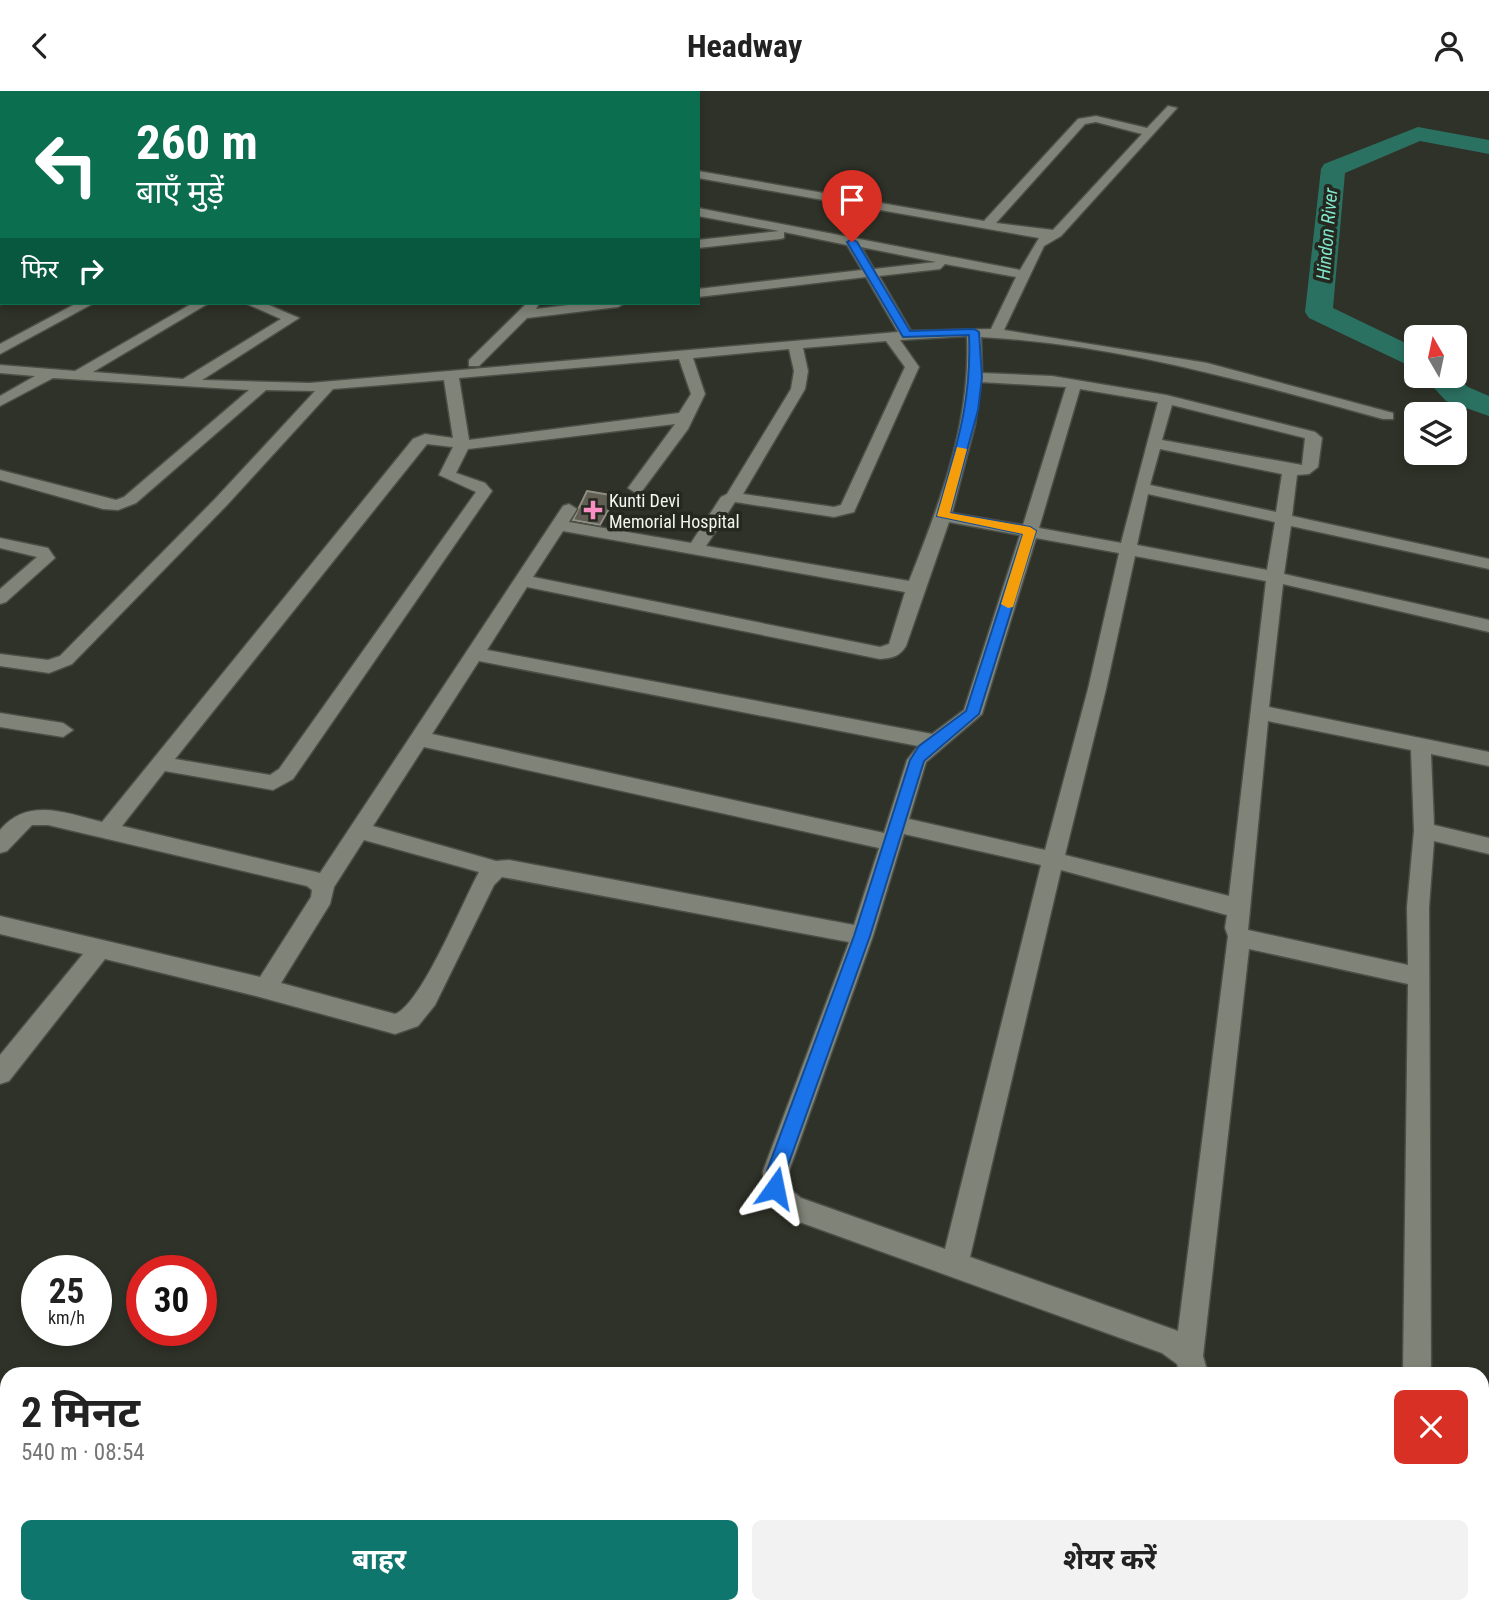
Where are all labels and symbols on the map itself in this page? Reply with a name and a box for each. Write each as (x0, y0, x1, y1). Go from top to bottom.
pin (822, 170, 882, 242)
water label: Hindon River (1312, 187, 1343, 281)
north arrow (1404, 325, 1466, 389)
place label: Kunti Devi Memorial Hospital (609, 490, 740, 532)
marker: Kunti Devi Memorial Hospital (583, 500, 603, 520)
position arrow (738, 1151, 812, 1225)
speed limit sign: 30 (126, 1255, 217, 1346)

